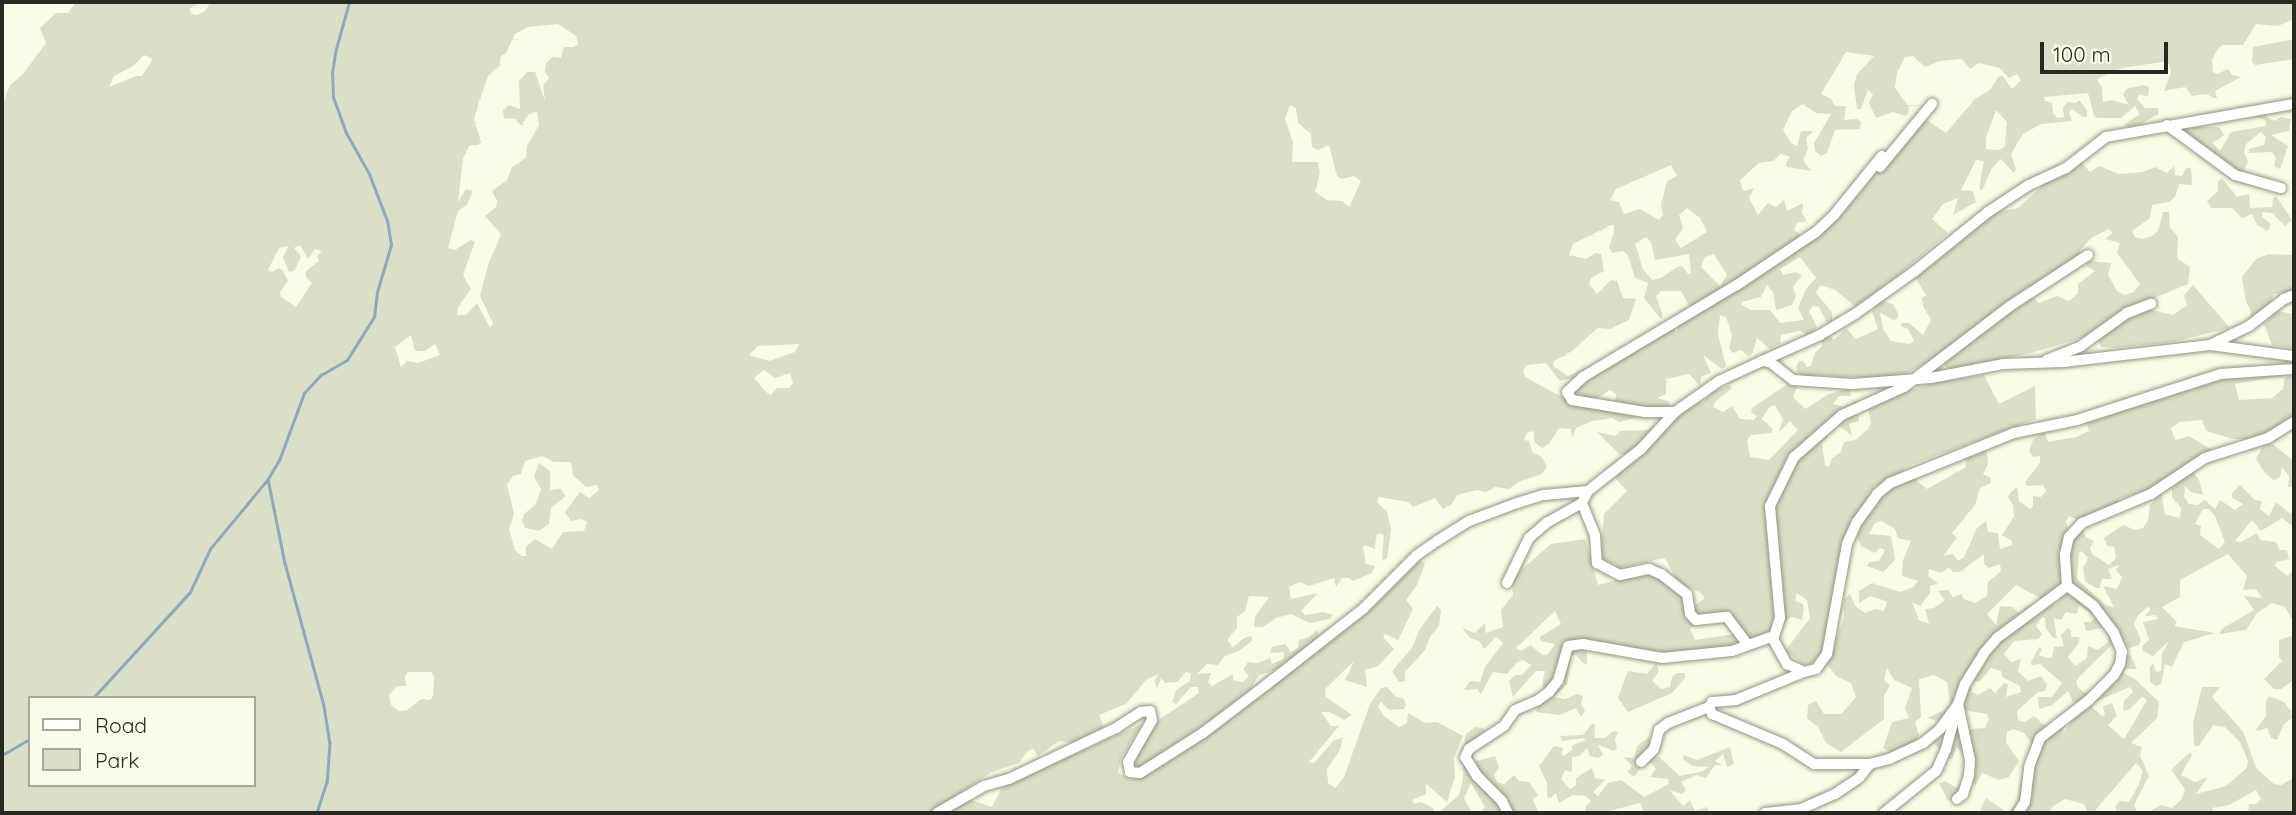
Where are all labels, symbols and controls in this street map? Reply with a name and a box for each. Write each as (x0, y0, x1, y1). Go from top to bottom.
scale bar (2044, 28, 2172, 72)
text: 100 m (2053, 41, 2111, 67)
legend (28, 696, 256, 787)
text: Road (95, 712, 147, 738)
text: Park (95, 747, 139, 773)

